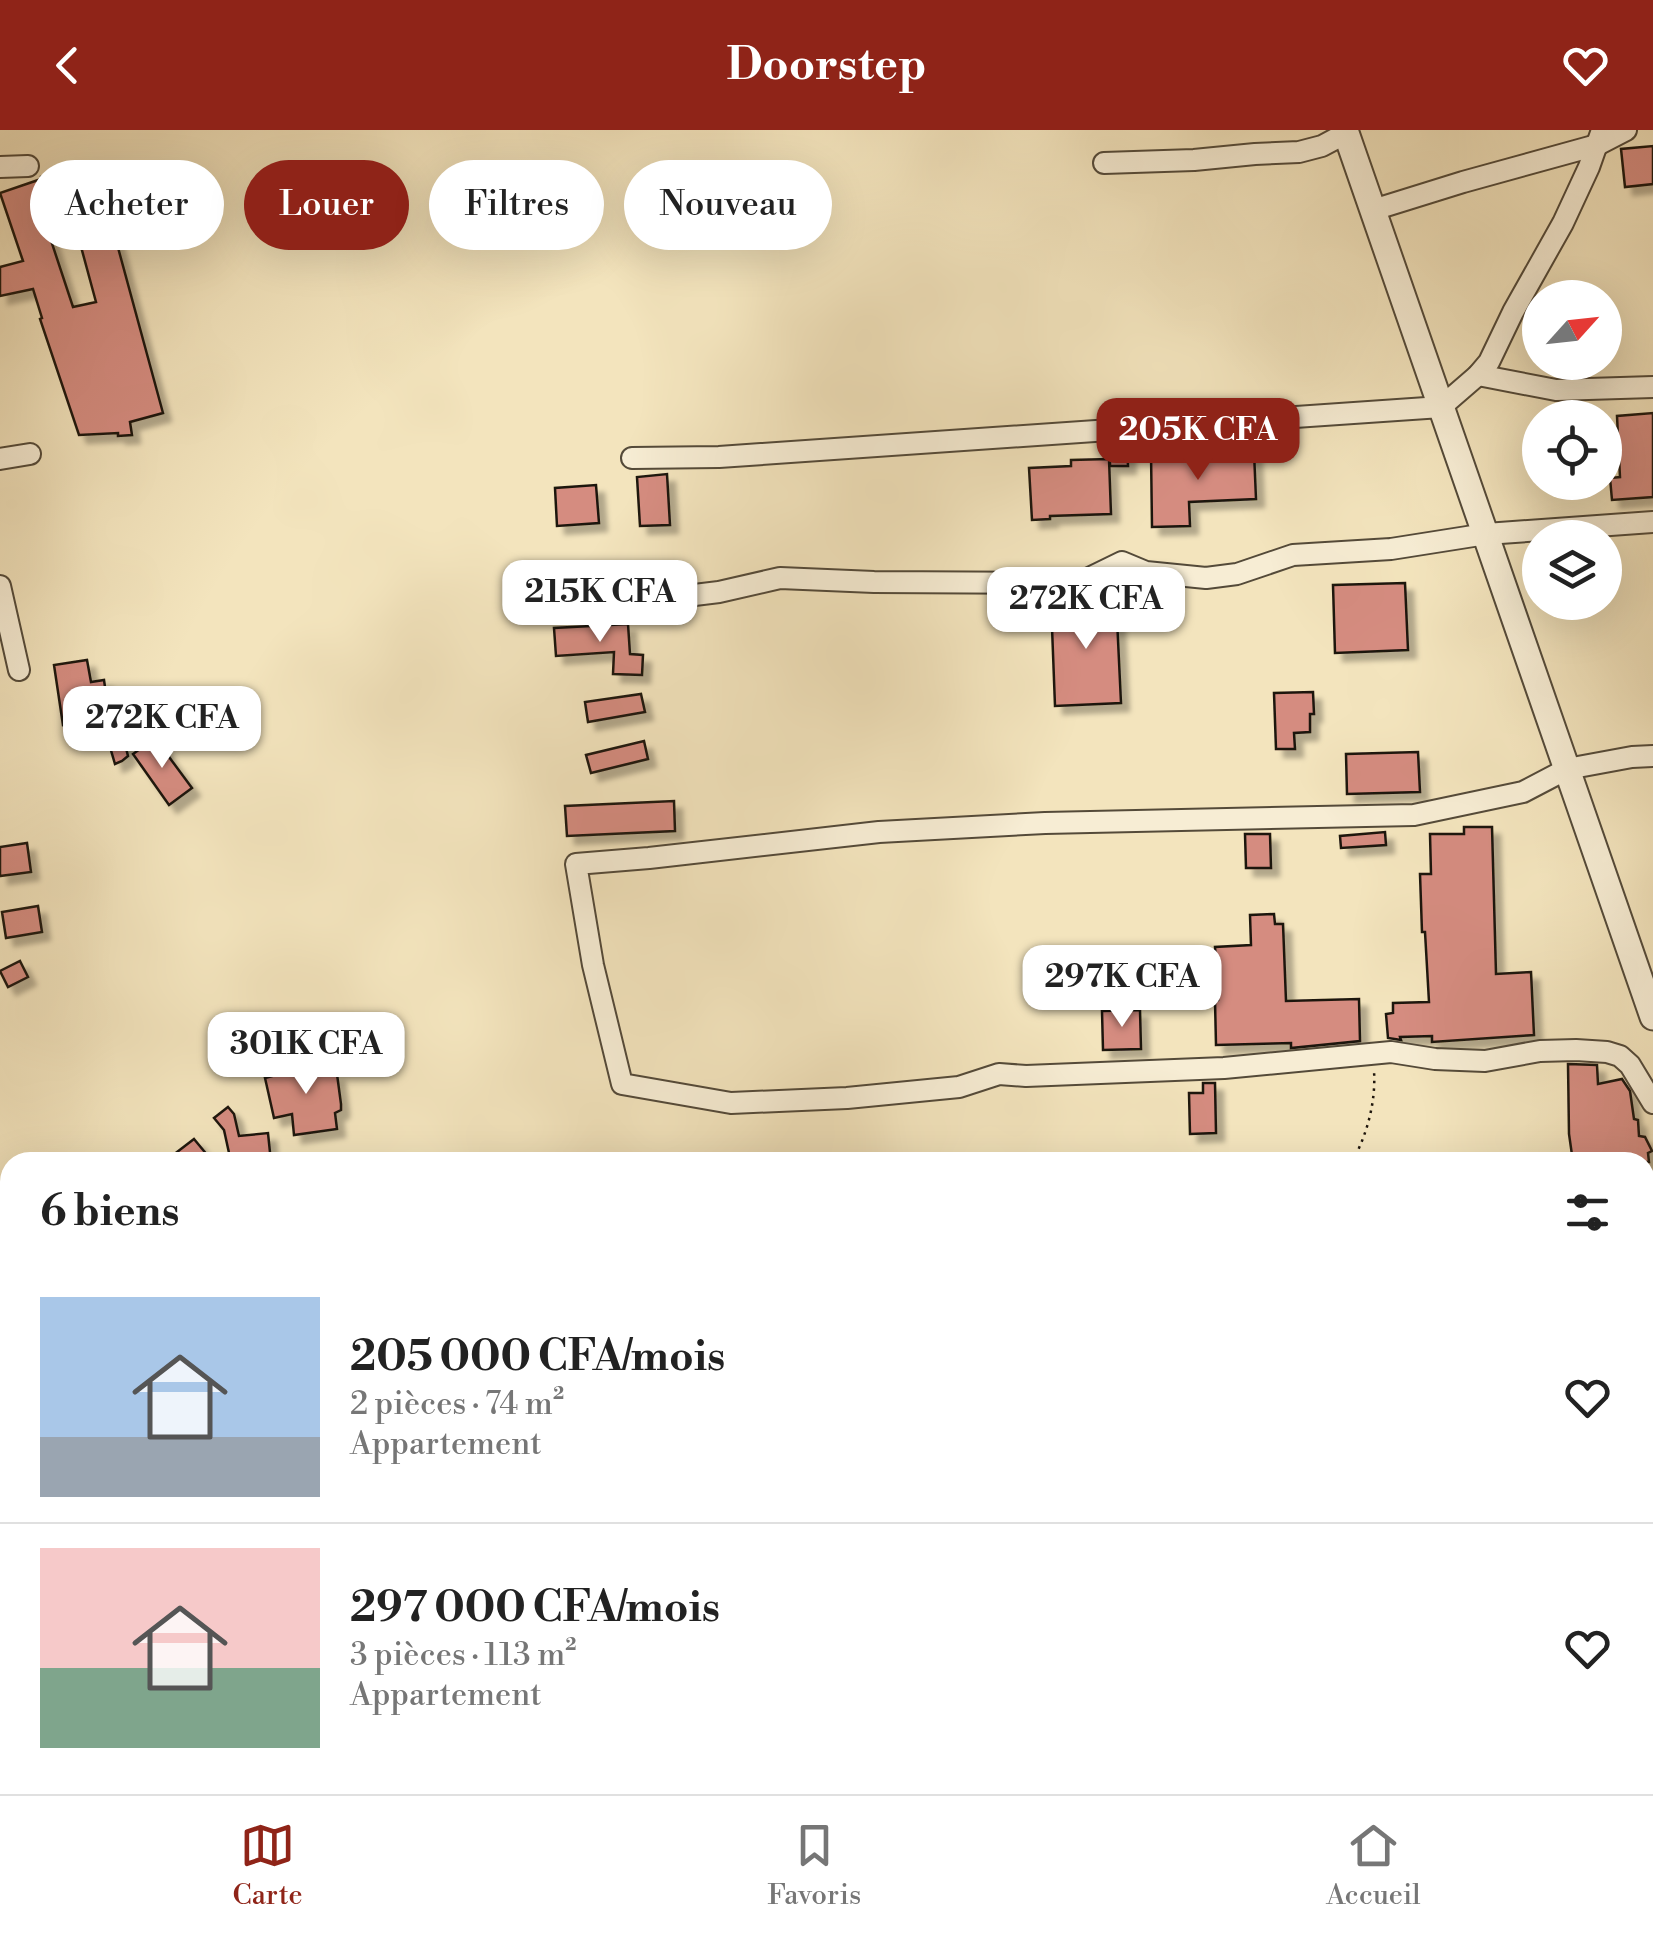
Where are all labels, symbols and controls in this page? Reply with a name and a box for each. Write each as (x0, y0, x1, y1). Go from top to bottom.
text: Doorstep (726, 37, 927, 94)
icon: back (40, 38, 95, 93)
icon: heart (1558, 38, 1613, 93)
chip: Acheter (30, 160, 224, 250)
chip: Louer (244, 160, 409, 250)
chip: Filtres (429, 160, 604, 250)
chip: Nouveau (624, 160, 832, 250)
north arrow (1522, 280, 1622, 380)
map controls (1522, 280, 1622, 620)
pin: 205K CFA (1095, 398, 1301, 483)
button: locate (1522, 400, 1622, 500)
text: 205K CFA (1119, 410, 1277, 450)
button: layers (1522, 520, 1622, 620)
pin: 215K CFA (497, 560, 703, 645)
pin: 272K CFA (983, 567, 1189, 652)
text: 215K CFA (524, 572, 676, 612)
text: 272K CFA (1009, 579, 1163, 619)
pin: 272K CFA (59, 686, 265, 771)
text: 272K CFA (85, 698, 239, 738)
pin: 297K CFA (1019, 945, 1225, 1030)
text: 297K CFA (1045, 957, 1199, 997)
pin: 301K CFA (203, 1012, 409, 1097)
text: 301K CFA (230, 1024, 382, 1064)
icon: filters (1560, 1185, 1615, 1240)
text: 6 biens (40, 1186, 179, 1239)
text: 205 000 CFA/mois (350, 1331, 725, 1384)
icon: home (120, 1337, 240, 1457)
icon: heart (1560, 1370, 1615, 1425)
text: 2 pièces · 74 m² (350, 1384, 564, 1424)
text: Appartement (350, 1424, 542, 1464)
text: 297 000 CFA/mois (350, 1582, 720, 1635)
icon: home (120, 1588, 240, 1708)
icon: heart (1560, 1621, 1615, 1676)
text: 3 pièces · 113 m² (350, 1635, 576, 1675)
text: Appartement (350, 1675, 542, 1715)
tab: Carte (232, 1818, 303, 1913)
tab: Favoris (768, 1818, 861, 1913)
tab: Accueil (1326, 1818, 1421, 1913)

